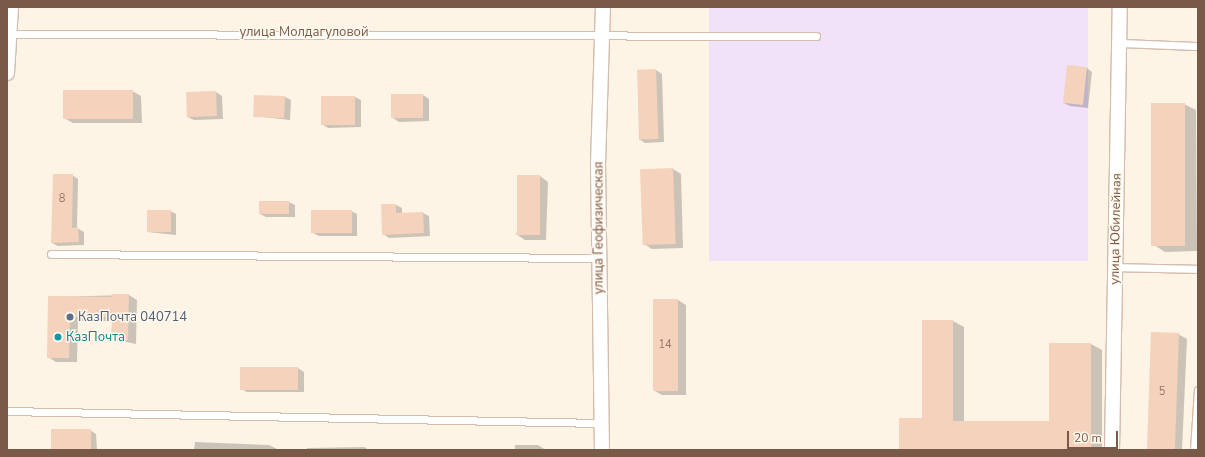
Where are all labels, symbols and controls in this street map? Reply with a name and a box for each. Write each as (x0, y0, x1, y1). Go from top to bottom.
street label: улица Молдагуловой (239, 24, 369, 40)
street label: улица Геофизическая (591, 162, 607, 294)
street label: улица Юбилейная (1107, 173, 1125, 285)
house number: 8 (59, 192, 65, 206)
place label: КазПочта 040714 (78, 309, 187, 325)
marker: КазПочта 040714 (65, 312, 75, 322)
place label: КазПочта (66, 329, 125, 345)
marker: КазПочта (53, 332, 63, 342)
house number: 14 (658, 338, 672, 352)
house number: 5 (1159, 385, 1165, 399)
scale bar (1069, 423, 1120, 449)
text: 20 m (1074, 430, 1102, 446)

